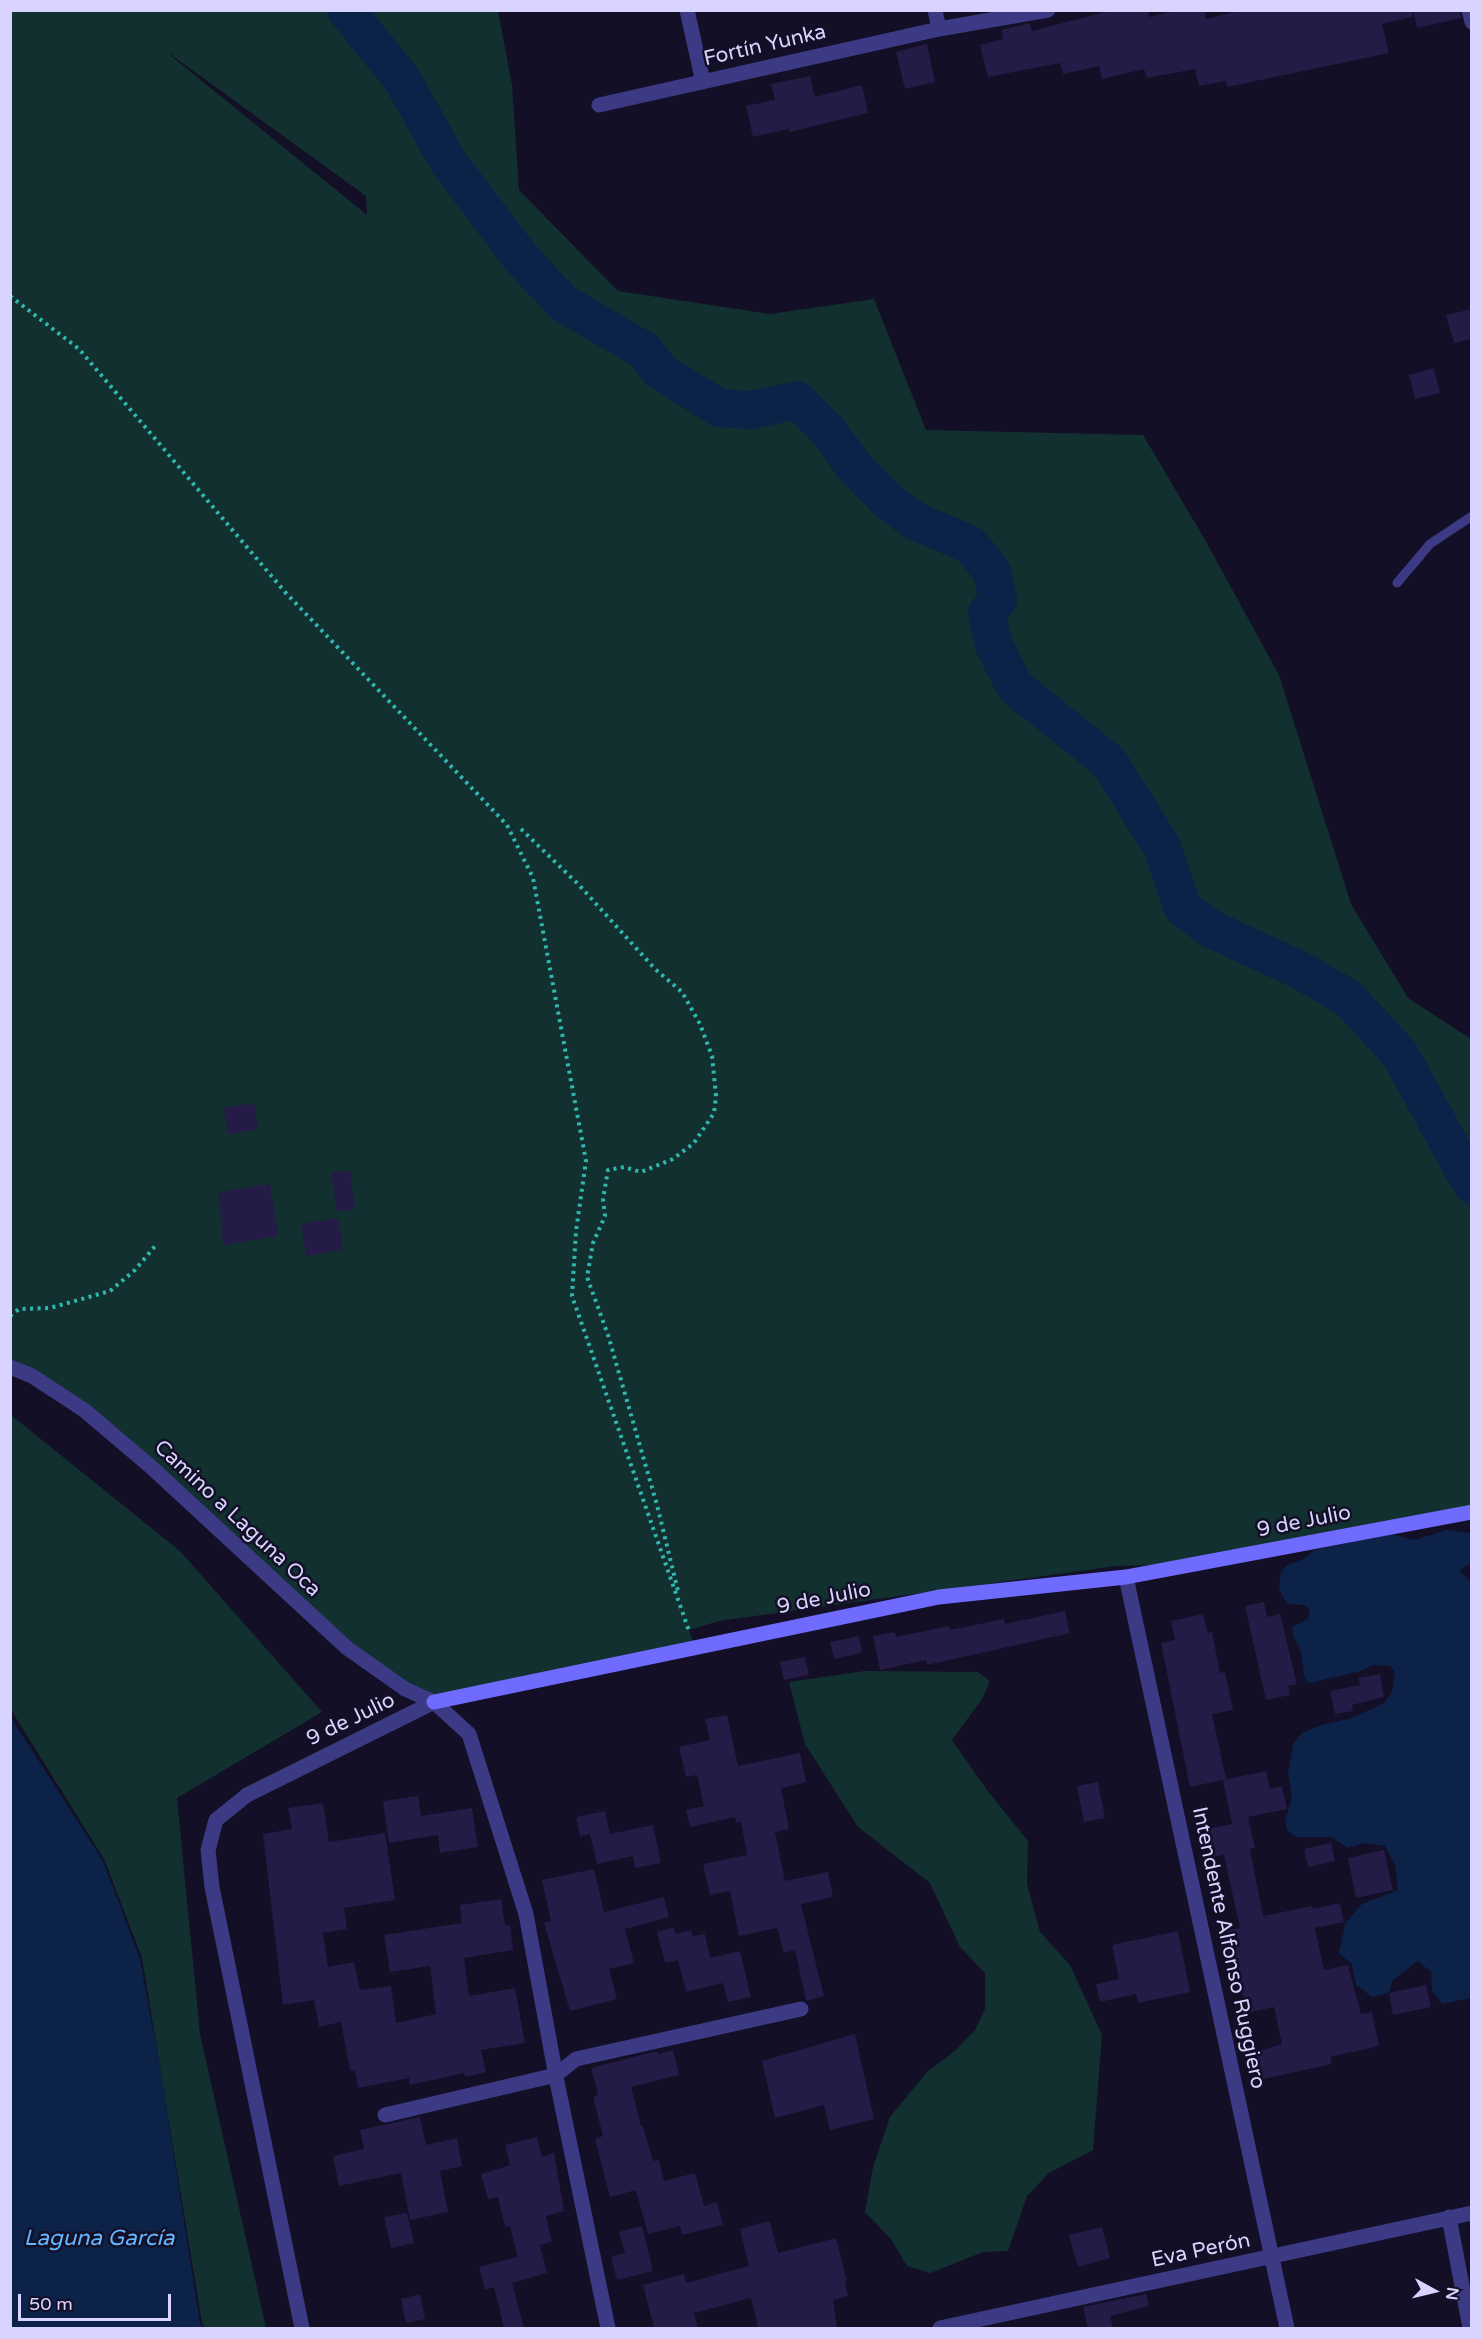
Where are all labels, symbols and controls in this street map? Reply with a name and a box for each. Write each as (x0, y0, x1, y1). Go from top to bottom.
street label: Fortín Yunka (701, 20, 829, 72)
street label: Camino a Laguna Oca (148, 1435, 326, 1603)
street label: 9 de Julio (1255, 1501, 1353, 1543)
street label: 9 de Julio (775, 1578, 873, 1620)
street label: 9 de Julio (303, 1688, 399, 1752)
street label: Intendente Alfonso Ruggiero (1186, 1805, 1270, 2091)
water label: Laguna García (24, 2226, 174, 2252)
street label: Eva Perón (1149, 2228, 1253, 2274)
north arrow (1404, 2261, 1464, 2321)
scale bar (21, 2282, 174, 2320)
text: N (1441, 2286, 1463, 2301)
text: 50 m (29, 2293, 73, 2315)

